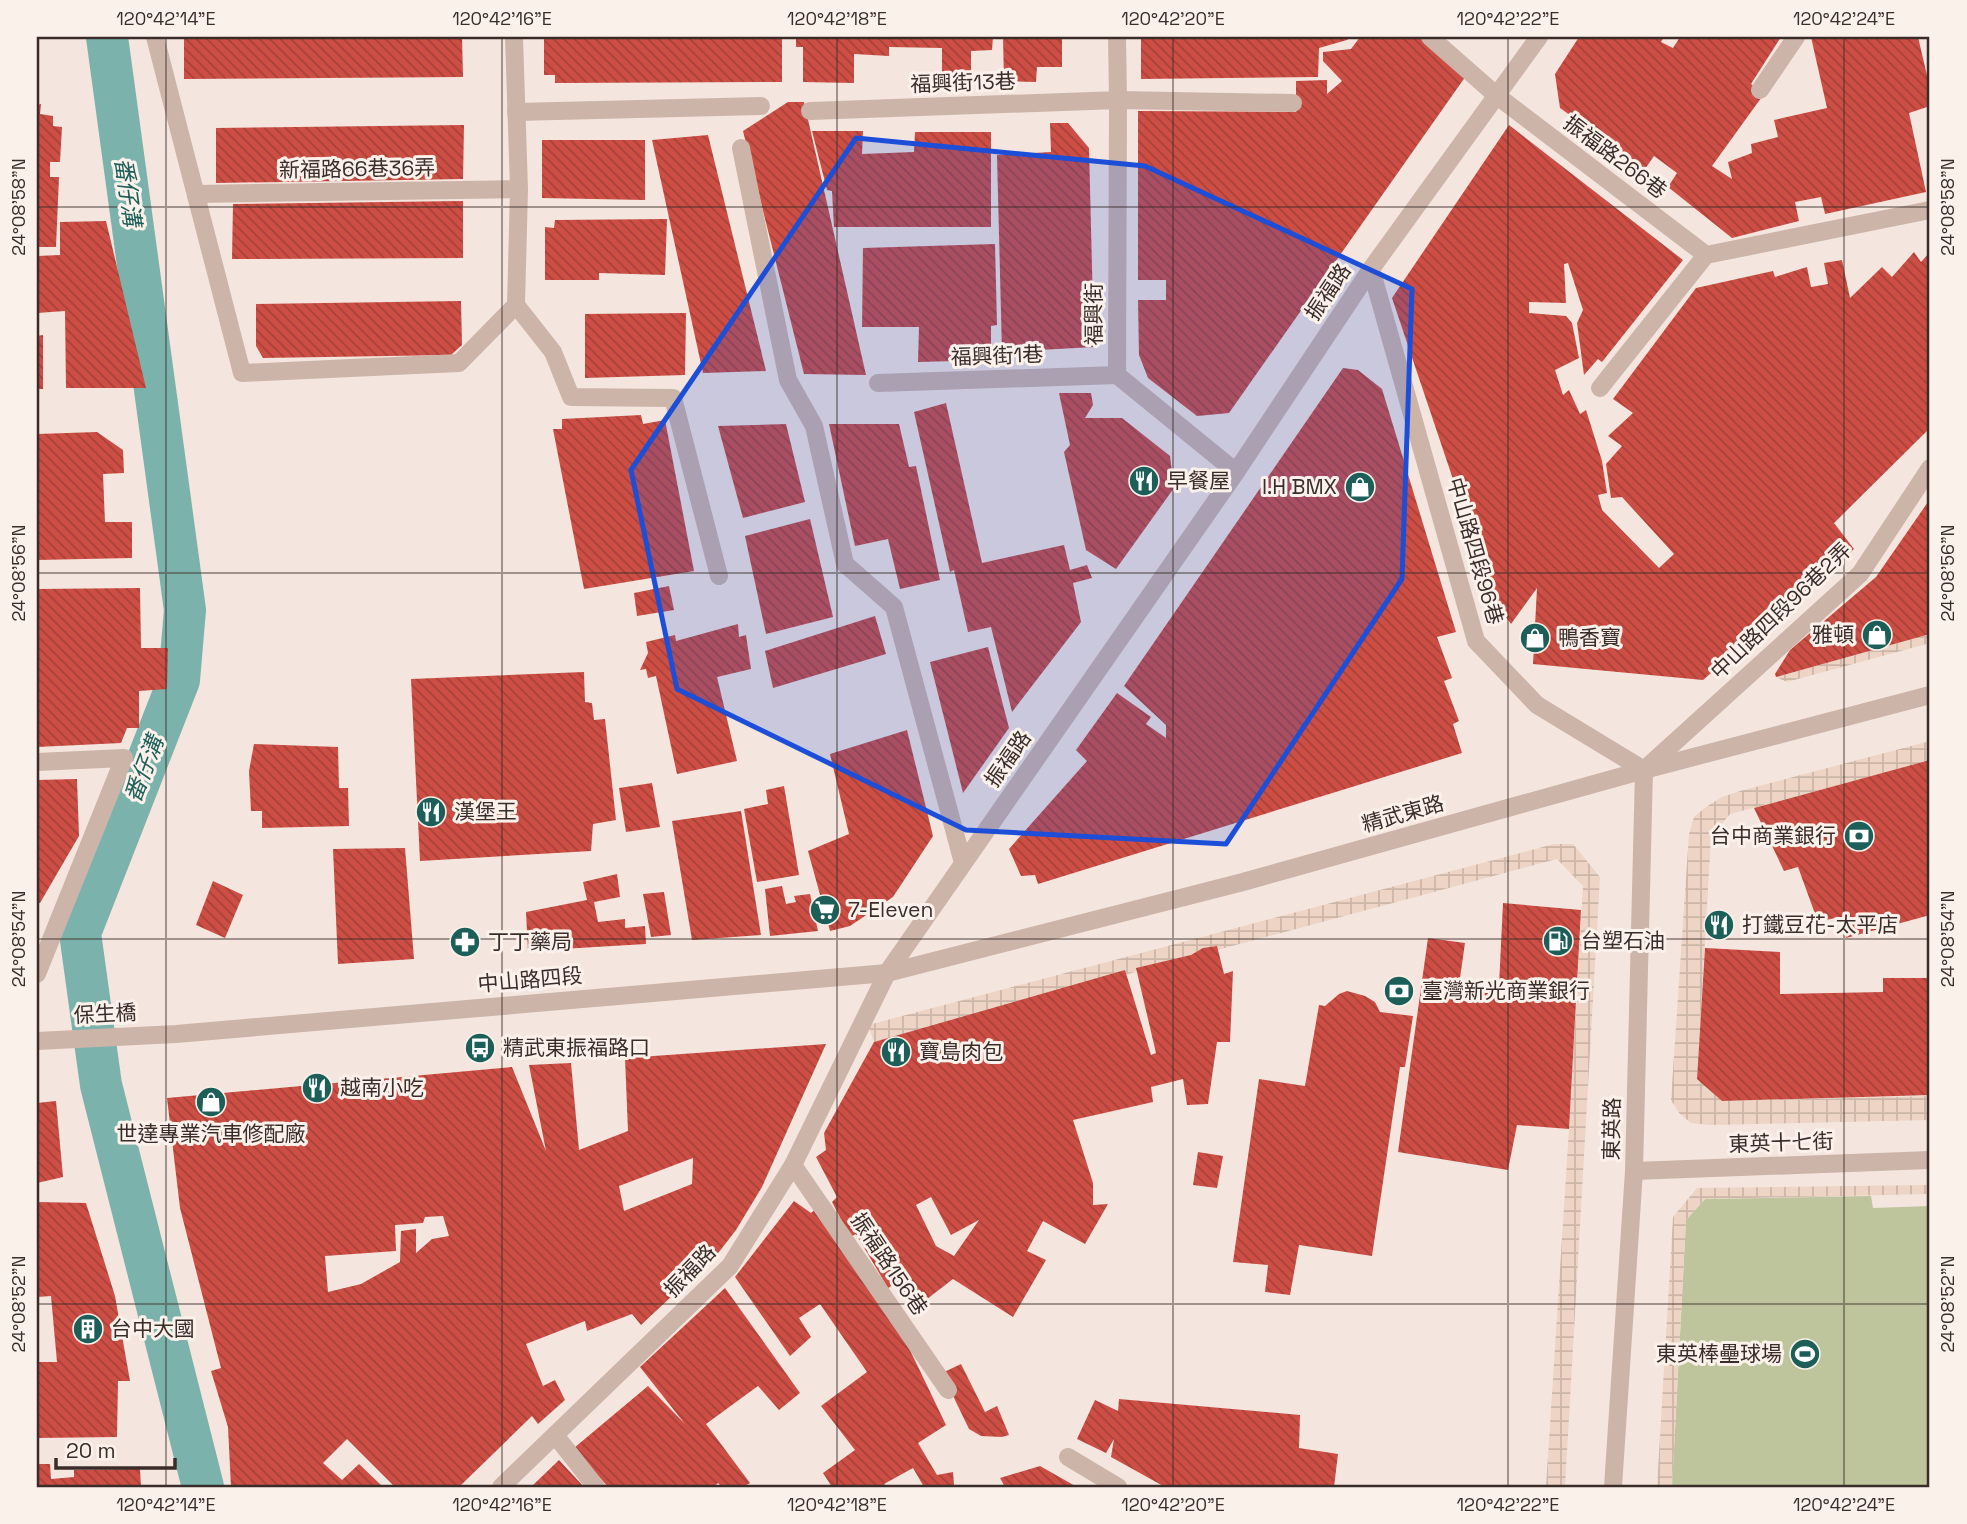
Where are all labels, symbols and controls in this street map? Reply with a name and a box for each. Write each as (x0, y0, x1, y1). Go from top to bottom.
text: 120°42'14"E (116, 7, 216, 30)
text: 120°42'16"E (452, 7, 552, 30)
text: 120°42'18"E (787, 7, 887, 30)
text: 120°42'20"E (1121, 7, 1225, 30)
text: 120°42'22"E (1457, 7, 1559, 30)
text: 120°42'24"E (1793, 7, 1895, 30)
street label: 福興街13巷 (910, 67, 1016, 98)
street label: 振福路266巷 (1558, 109, 1672, 204)
street label: 新福路66巷36弄 (279, 154, 435, 183)
water label: 番仔溝 (108, 156, 148, 231)
text: 24°08'58"N (7, 158, 30, 256)
text: 24°08'58"N (1936, 158, 1959, 256)
street label: 振福路 (1299, 258, 1356, 325)
street label: 福興街 (1080, 283, 1107, 346)
street label: 福興街1巷 (950, 340, 1044, 371)
restaurant icon: 早餐屋 (1127, 464, 1161, 498)
place label: 早餐屋 (1167, 467, 1230, 494)
shop icon: I.H BMX (1343, 470, 1377, 504)
place label: I.H BMX (1262, 473, 1337, 500)
street label: 中山路四段96巷 (1442, 474, 1509, 628)
text: 24°08'56"N (7, 524, 30, 622)
text: 24°08'56"N (1936, 524, 1959, 622)
street label: 中山路四段96巷2弄 (1705, 537, 1857, 685)
shop icon: 雅頓 (1860, 618, 1894, 652)
shop icon: 鴨香寶 (1518, 621, 1552, 655)
place label: 雅頓 (1812, 621, 1854, 648)
place label: 鴨香寶 (1558, 624, 1621, 651)
street label: 振福路 (978, 725, 1037, 792)
water label: 番仔溝 (118, 729, 171, 807)
street label: 精武東路 (1359, 789, 1447, 838)
restaurant icon: 漢堡王 (414, 795, 448, 829)
place label: 漢堡王 (454, 798, 517, 825)
bank icon: 台中商業銀行 (1842, 819, 1876, 853)
place label: 台中商業銀行 (1710, 822, 1836, 849)
text: 24°08'54"N (7, 891, 30, 987)
text: 24°08'54"N (1936, 891, 1959, 987)
supermarket icon: 7-Eleven (808, 893, 842, 927)
place label: 7-Eleven (848, 896, 933, 923)
restaurant icon: 打鐵豆花-太平店 (1702, 908, 1736, 942)
place label: 打鐵豆花-太平店 (1742, 911, 1899, 938)
fuel station icon: 台塑石油 (1541, 924, 1575, 958)
pharmacy icon: 丁丁藥局 (448, 925, 482, 959)
place label: 台塑石油 (1581, 927, 1665, 954)
place label: 丁丁藥局 (488, 928, 572, 955)
street label: 中山路四段 (476, 961, 583, 998)
bank icon: 臺灣新光商業銀行 (1382, 974, 1416, 1008)
place label: 臺灣新光商業銀行 (1422, 977, 1590, 1004)
street label: 保生橋 (73, 998, 137, 1029)
bus stop icon: 精武東振福路口 (463, 1031, 497, 1065)
place label: 精武東振福路口 (503, 1034, 650, 1061)
restaurant icon: 寶島肉包 (879, 1035, 913, 1069)
place label: 寶島肉包 (919, 1038, 1003, 1065)
restaurant icon: 越南小吃 (300, 1071, 334, 1105)
place label: 越南小吃 (340, 1074, 424, 1101)
shop icon: 世達專業汽車修配廠 (194, 1085, 228, 1119)
street label: 東英路 (1597, 1097, 1626, 1161)
place label: 世達專業汽車修配廠 (117, 1120, 306, 1147)
street label: 東英十七街 (1728, 1127, 1834, 1158)
street label: 振福路156巷 (845, 1207, 934, 1320)
street label: 振福路 (658, 1239, 721, 1303)
text: 24°08'52"N (7, 1256, 30, 1352)
text: 24°08'52"N (1936, 1256, 1959, 1352)
building icon: 台中大國 (71, 1312, 105, 1346)
place label: 台中大國 (111, 1315, 195, 1342)
sports icon: 東英棒壘球場 (1788, 1337, 1822, 1371)
place label: 東英棒壘球場 (1656, 1340, 1782, 1367)
scale bar (56, 1426, 175, 1470)
text: 20 m (66, 1437, 116, 1464)
text: 120°42'14"E (116, 1493, 216, 1516)
text: 120°42'16"E (452, 1493, 552, 1516)
text: 120°42'18"E (787, 1493, 887, 1516)
text: 120°42'20"E (1121, 1493, 1225, 1516)
text: 120°42'22"E (1457, 1493, 1559, 1516)
text: 120°42'24"E (1793, 1493, 1895, 1516)

